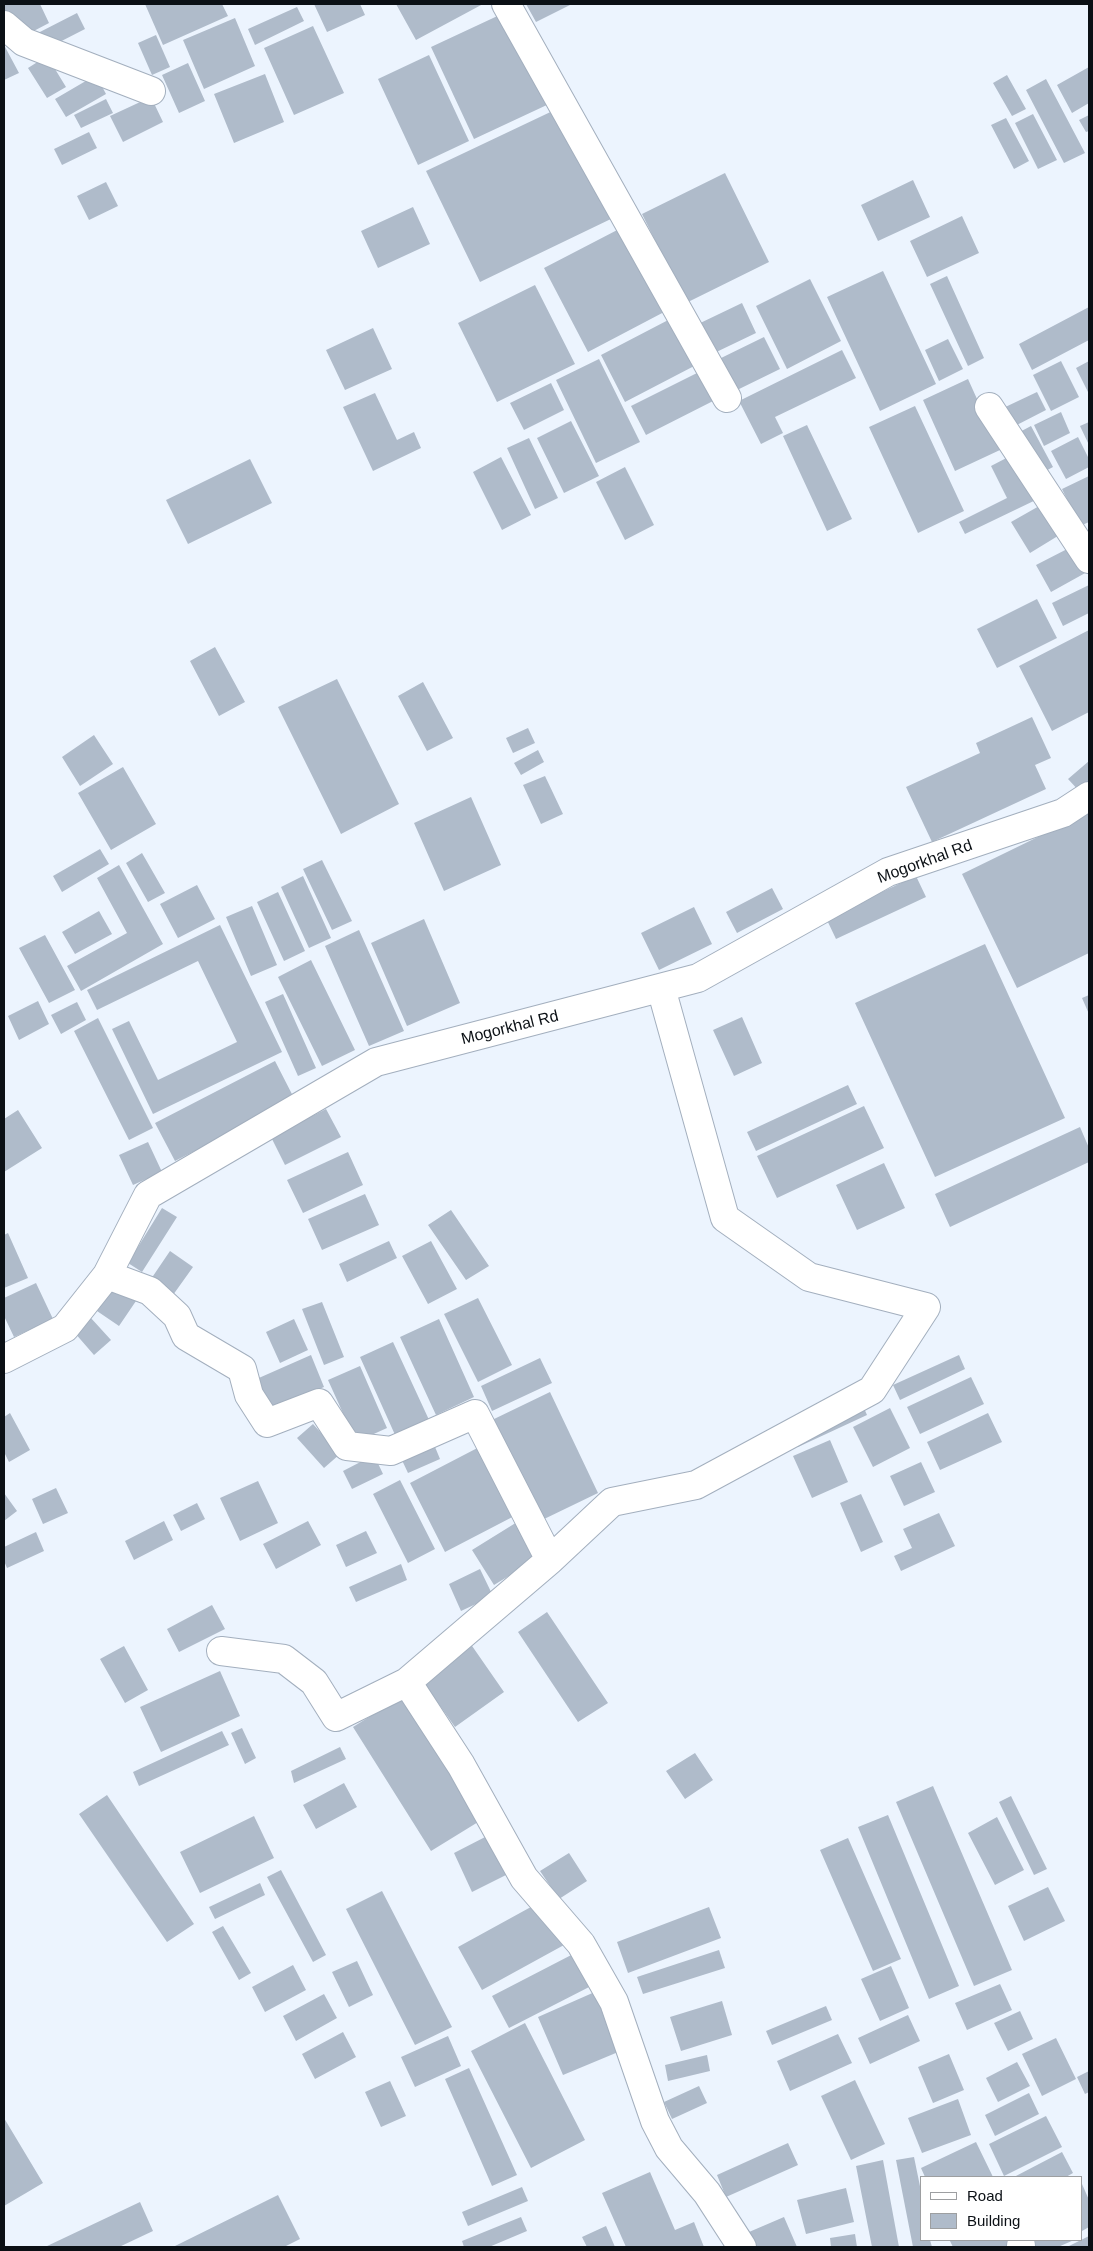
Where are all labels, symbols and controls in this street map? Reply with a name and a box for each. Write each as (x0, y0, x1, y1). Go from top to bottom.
street label: Mogorkhal Rd (875, 836, 975, 888)
street label: Mogorkhal Rd (459, 1007, 561, 1049)
legend (920, 2176, 1083, 2241)
text: Road (967, 2187, 1003, 2204)
text: Building (967, 2212, 1020, 2229)

